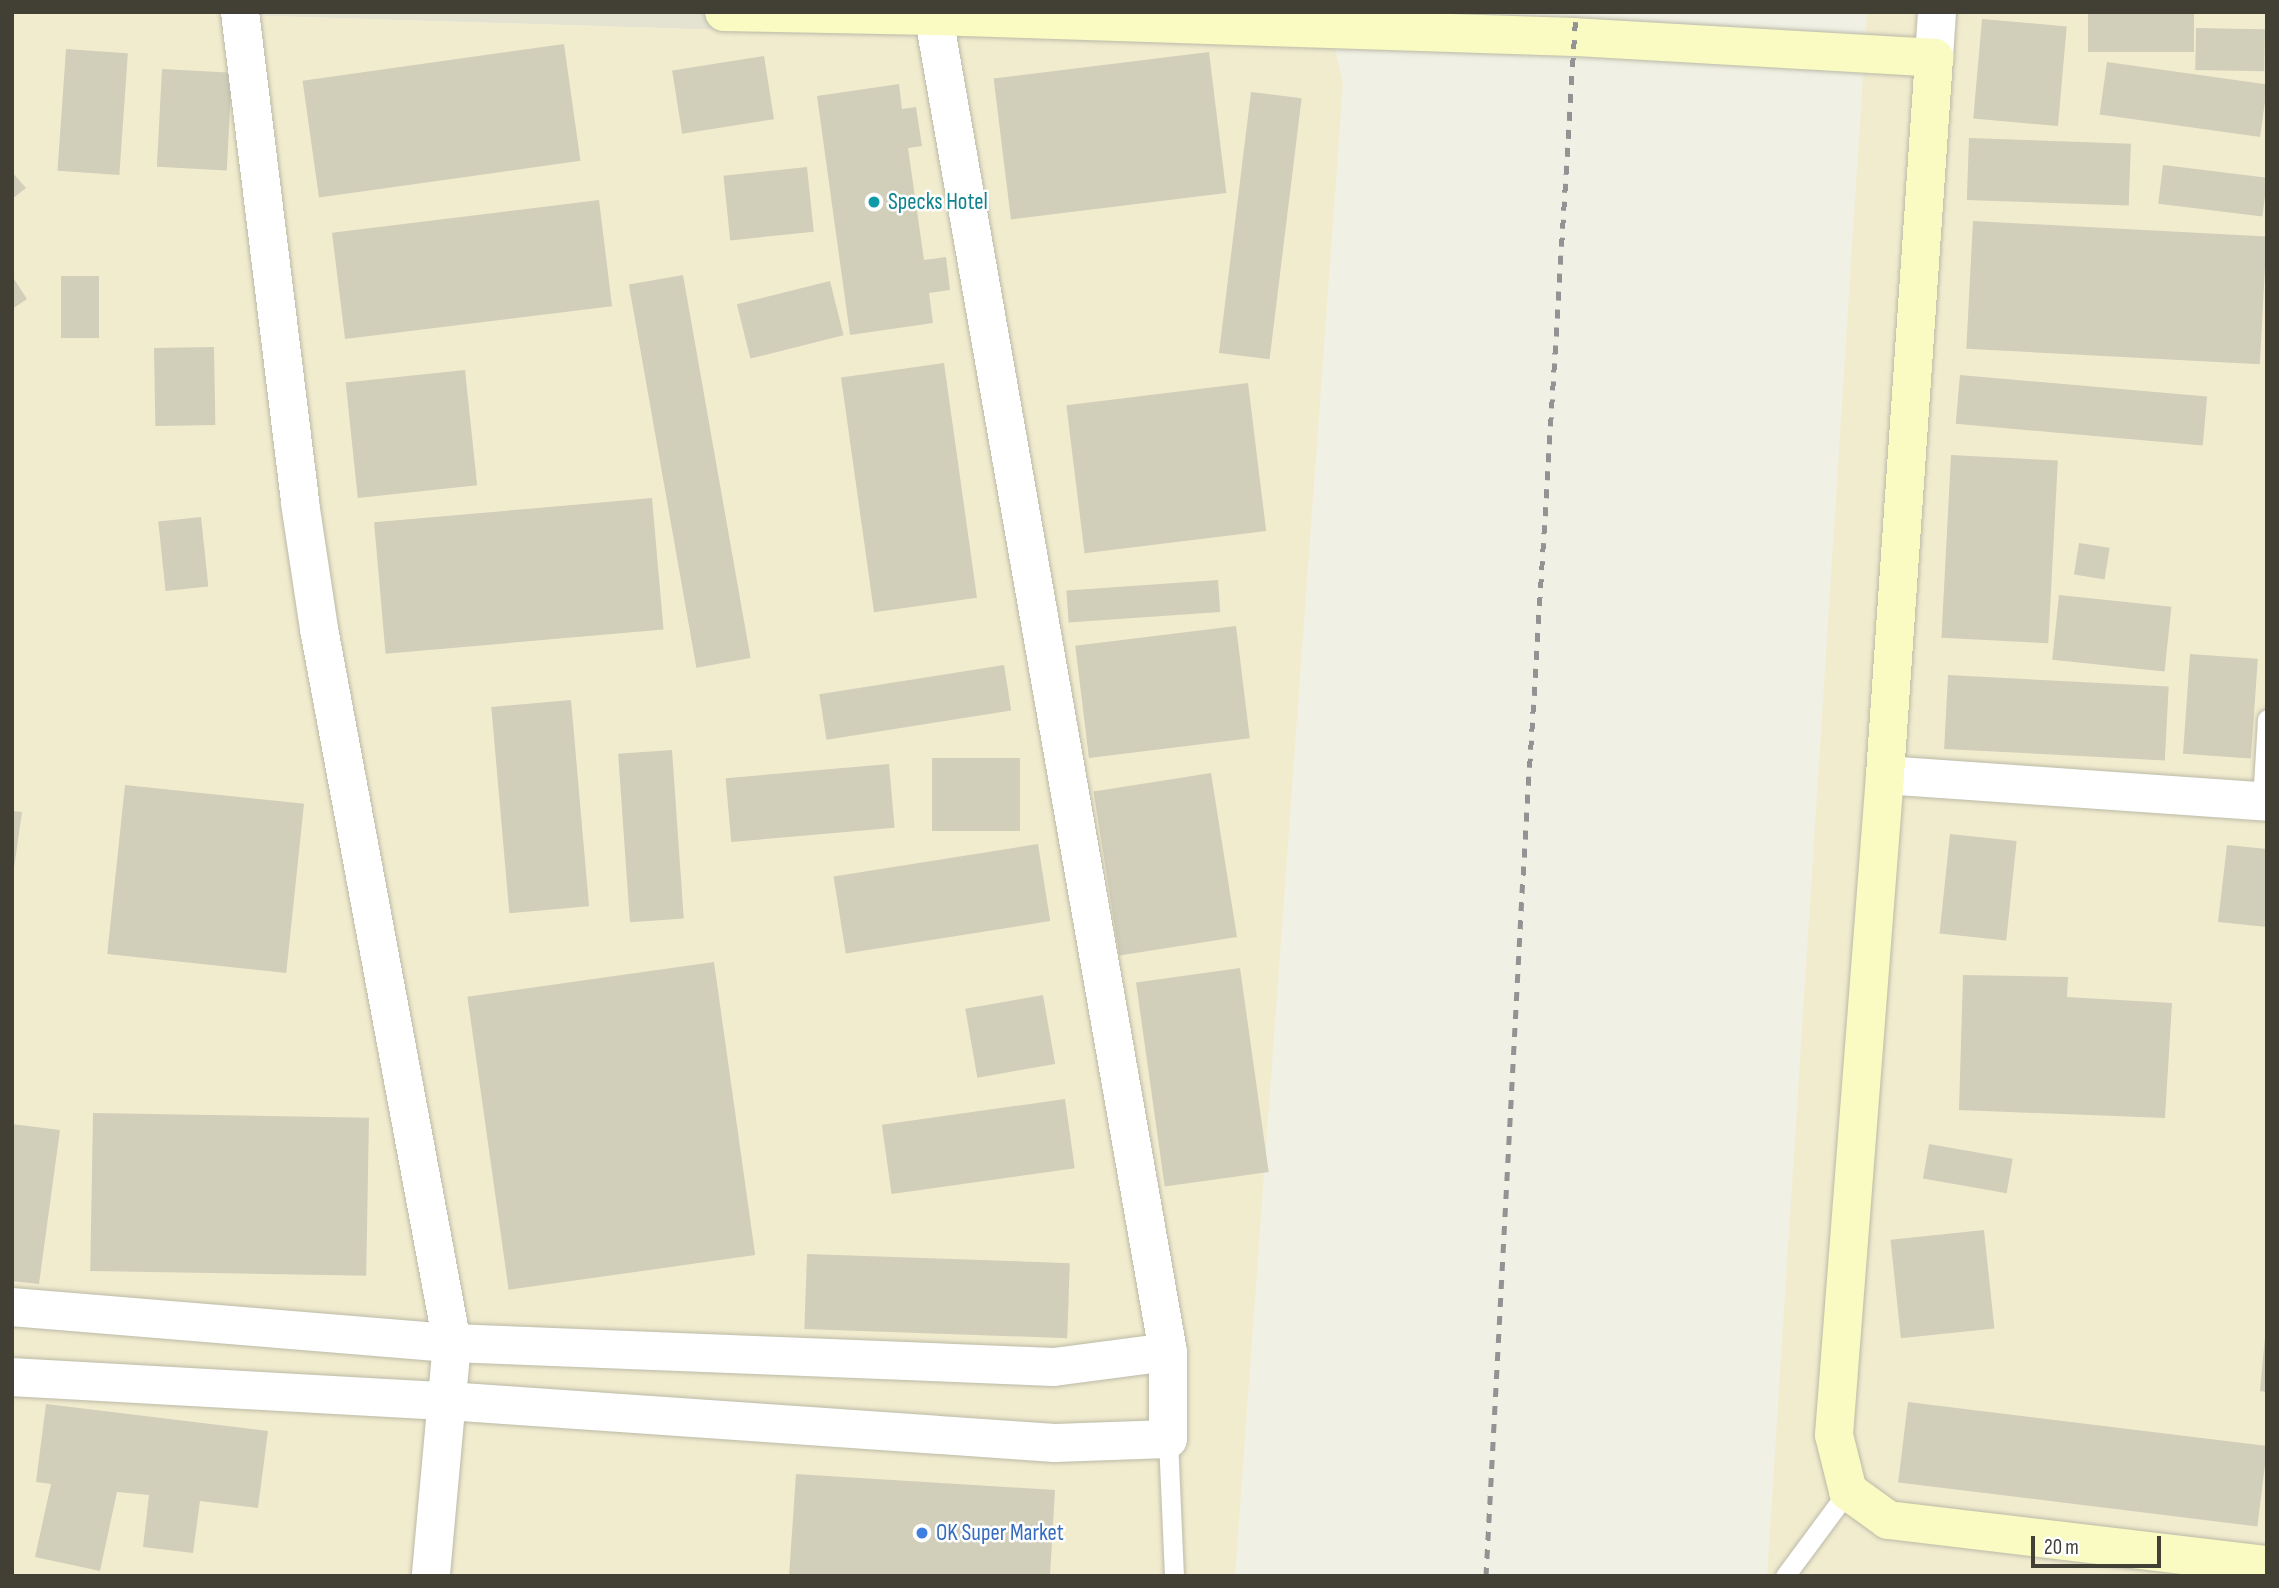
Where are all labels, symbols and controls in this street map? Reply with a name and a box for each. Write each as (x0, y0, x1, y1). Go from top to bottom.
place label: Specks Hotel (888, 188, 988, 216)
marker: Specks Hotel (866, 194, 882, 210)
place label: OK Super Market (936, 1519, 1064, 1547)
scale bar (2034, 1522, 2164, 1566)
marker: OK Super Market (914, 1525, 930, 1541)
text: 20 m (2044, 1535, 2079, 1560)

